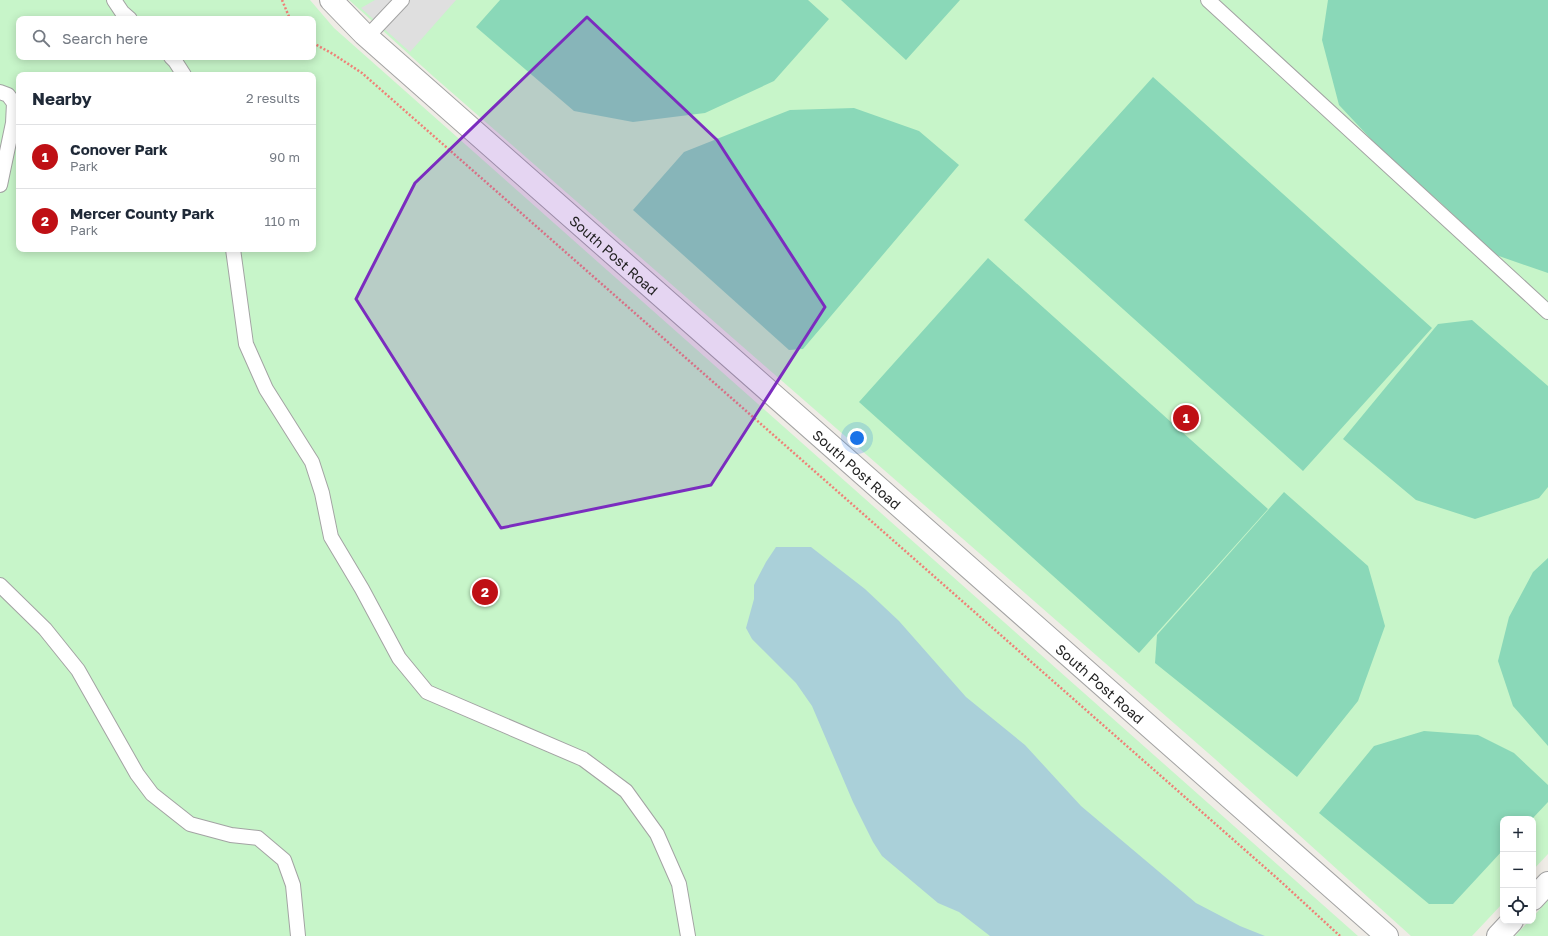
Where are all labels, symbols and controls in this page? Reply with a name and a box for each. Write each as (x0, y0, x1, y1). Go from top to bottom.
search box (16, 16, 316, 60)
icon: search (30, 27, 52, 49)
text: Search here (62, 29, 148, 47)
text: Nearby (32, 88, 92, 109)
text: 2 results (246, 90, 300, 106)
text: Conover Park (70, 140, 168, 158)
text: 1 (42, 149, 48, 165)
text: 90 m (269, 149, 300, 165)
text: Park (70, 158, 98, 174)
text: Mercer County Park (70, 204, 215, 222)
street label: South Post Road (567, 211, 662, 298)
text: 2 (41, 213, 49, 229)
text: 110 m (265, 213, 300, 229)
text: Park (70, 222, 98, 238)
pin: 1 (1173, 403, 1199, 433)
street label: South Post Road (810, 426, 905, 512)
your location (847, 428, 867, 448)
pin: 2 (472, 577, 498, 607)
street label: South Post Road (1053, 640, 1148, 727)
map controls (1500, 816, 1536, 924)
button: + (1500, 816, 1536, 852)
button: − (1500, 852, 1536, 888)
button: locate (1500, 888, 1536, 924)

